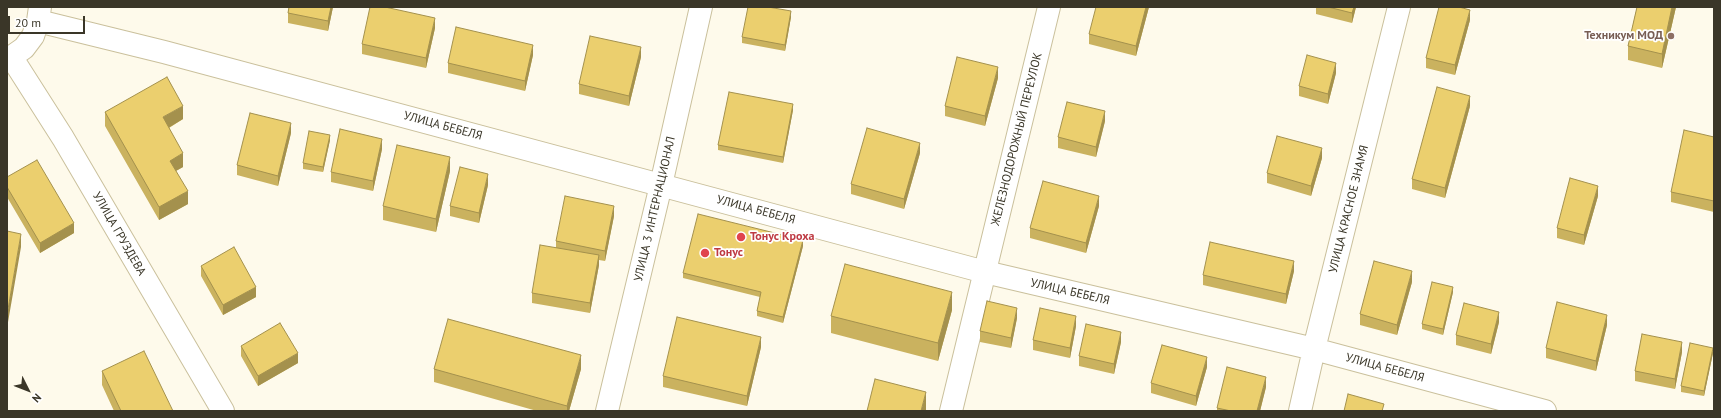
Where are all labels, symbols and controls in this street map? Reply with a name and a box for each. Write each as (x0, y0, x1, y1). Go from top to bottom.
scale bar (10, 8, 87, 34)
text: 20 m (15, 15, 41, 30)
place label: Техникум МОД (1584, 29, 1663, 43)
marker: Техникум МОД (1666, 31, 1676, 41)
street label: ЖЕЛЕЗНОДОРОЖНЫЙ ПЕРЕУЛОК (988, 51, 1046, 227)
street label: УЛИЦА БЕБЕЛЯ (402, 109, 484, 143)
street label: УЛИЦА 3 ИНТЕРНАЦИОНАЛ (631, 135, 679, 283)
street label: УЛИЦА КРАСНОЕ ЗНАМЯ (1326, 144, 1372, 274)
street label: УЛИЦА ГРУЗДЕВА (89, 190, 149, 278)
street label: УЛИЦА БЕБЕЛЯ (715, 193, 797, 227)
place label: Тонус Кроха (750, 230, 815, 244)
marker: Тонус Кроха (735, 231, 747, 243)
place label: Тонус (714, 246, 743, 260)
marker: Тонус (699, 247, 711, 259)
street label: УЛИЦА БЕБЕЛЯ (1029, 276, 1111, 308)
street label: УЛИЦА БЕБЕЛЯ (1344, 351, 1426, 385)
north arrow (8, 370, 48, 410)
text: N (29, 391, 45, 405)

